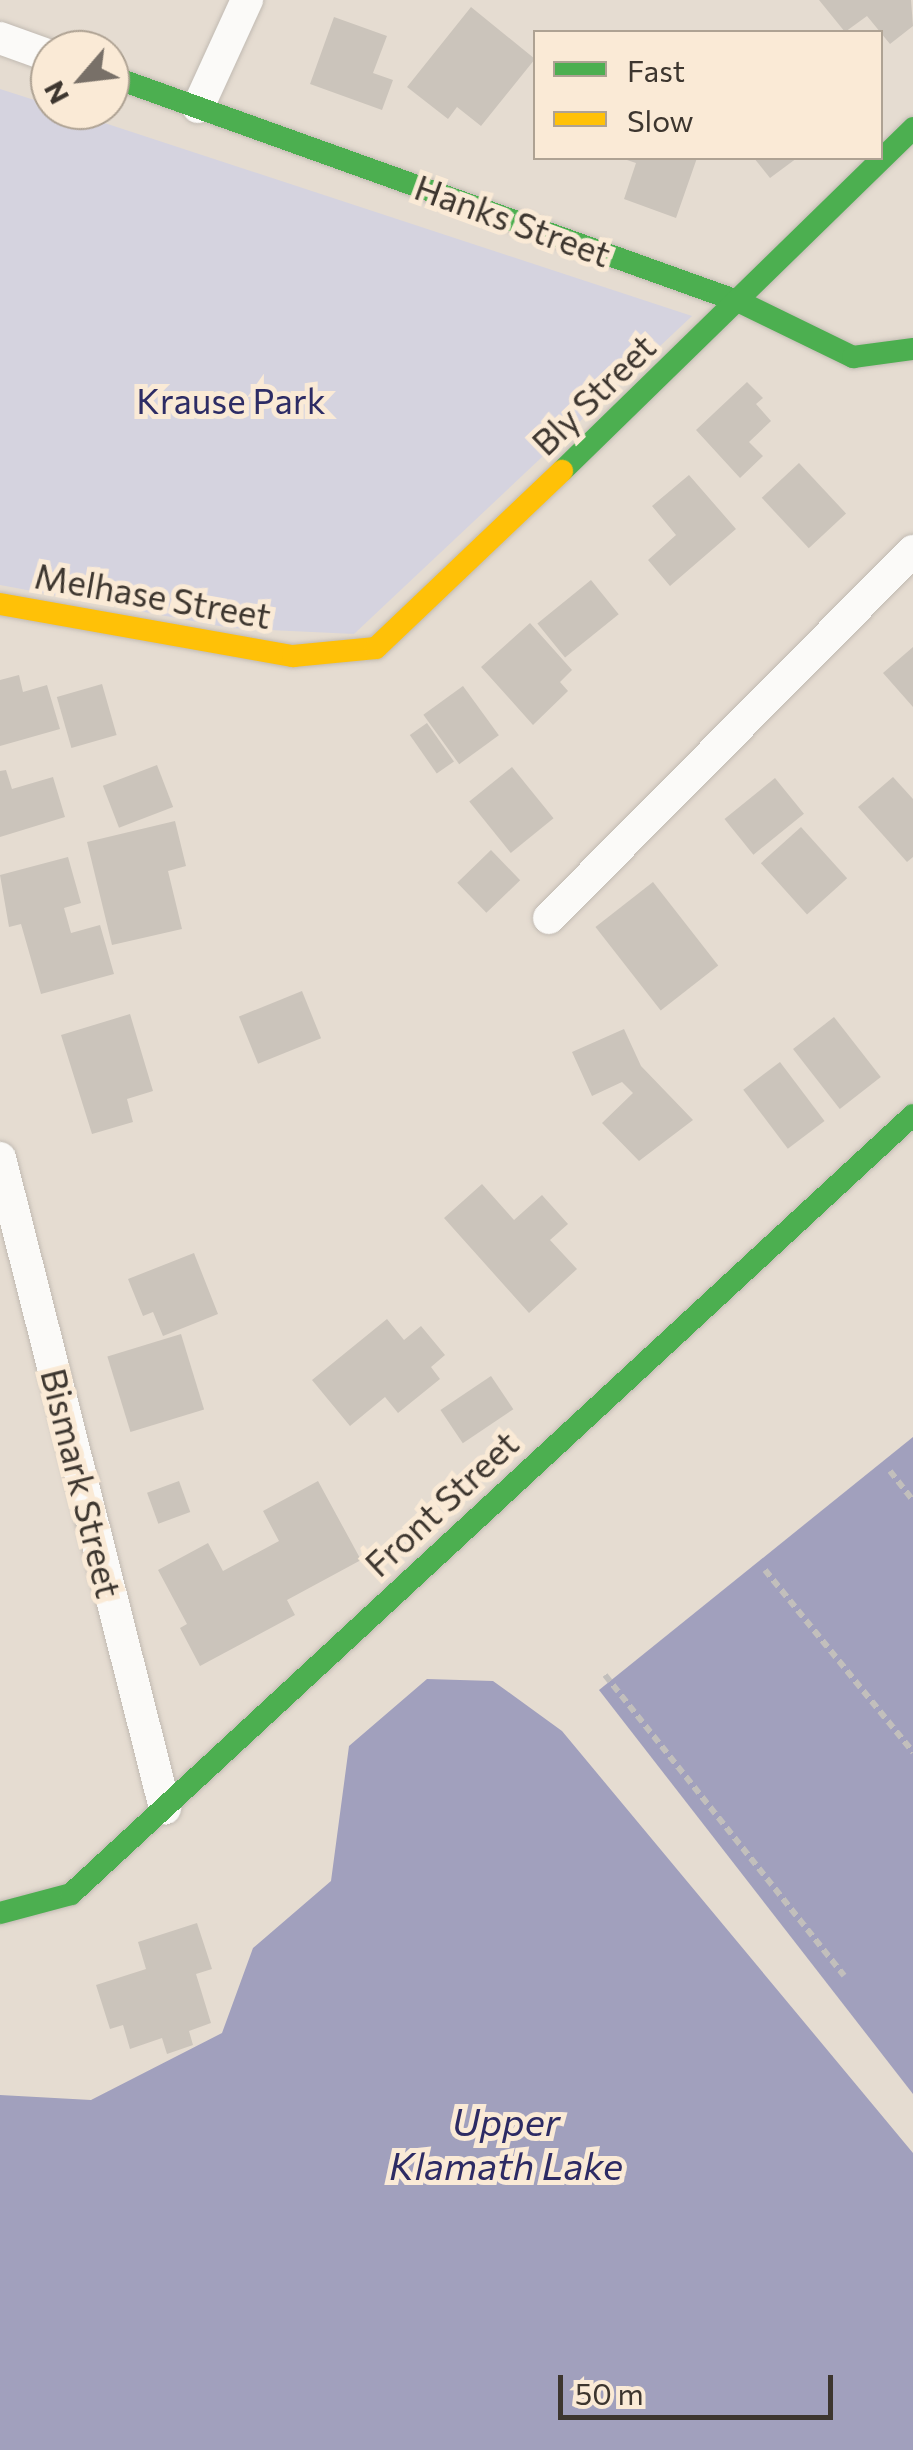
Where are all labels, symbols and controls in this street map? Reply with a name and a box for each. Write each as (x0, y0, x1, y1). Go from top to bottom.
north arrow (30, 30, 130, 130)
legend (533, 30, 883, 160)
text: Fast (627, 51, 685, 88)
text: N (35, 76, 75, 110)
text: Slow (627, 101, 694, 138)
street label: Hanks Street (409, 165, 617, 275)
street label: Bly Street (523, 325, 663, 463)
park label: Krause Park (136, 379, 326, 421)
street label: Melhase Street (32, 554, 274, 636)
street label: Bismark Street (33, 1364, 131, 1602)
street label: Front Street (356, 1422, 526, 1584)
water label: Upper Klamath Lake (389, 2098, 623, 2188)
scale bar (563, 2355, 838, 2417)
text: 50 m (575, 2374, 644, 2411)

